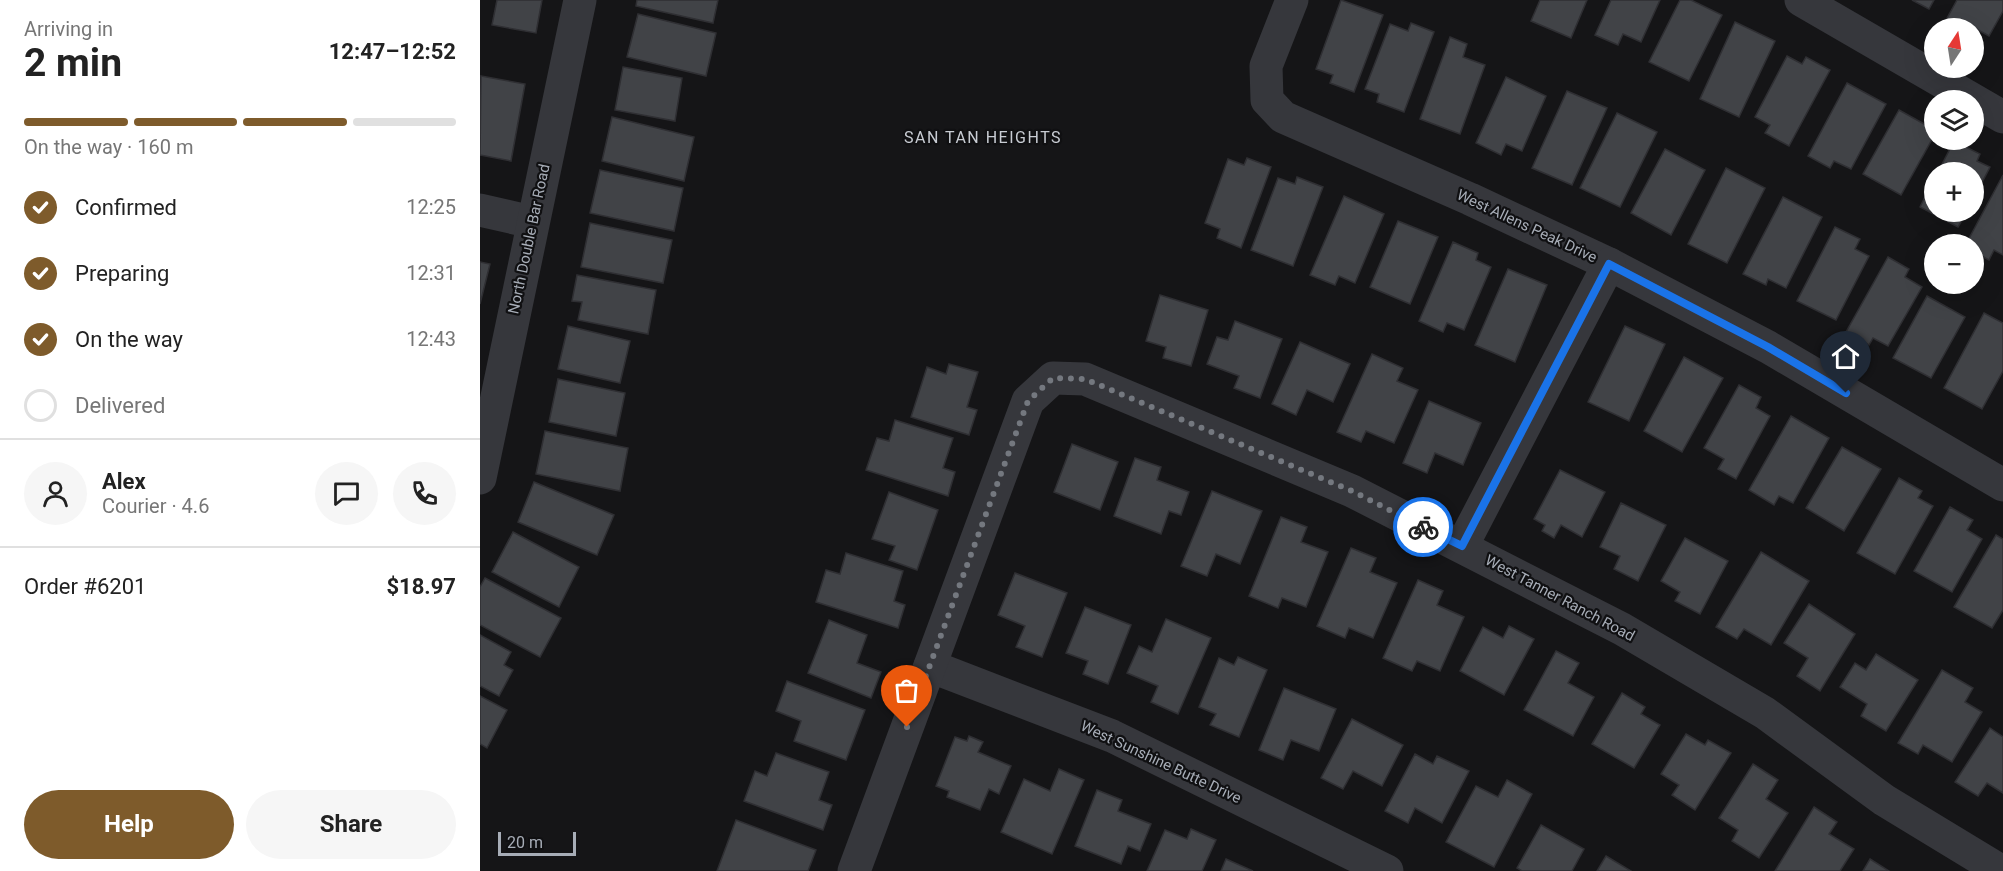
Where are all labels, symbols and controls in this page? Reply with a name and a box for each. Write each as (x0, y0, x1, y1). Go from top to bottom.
text: Arriving in (24, 17, 113, 41)
north arrow (1924, 18, 1984, 78)
map controls (1924, 18, 1984, 294)
text: 12:47–12:52 (329, 39, 456, 64)
text: 2 min (24, 40, 122, 86)
button: layers (1924, 90, 1984, 150)
district label: SAN TAN HEIGHTS (904, 128, 1062, 147)
text: On the way · 160 m (24, 135, 193, 159)
street label: North Double Bar Road (504, 162, 554, 316)
button: + (1924, 162, 1984, 222)
street label: West Allens Peak Drive (1454, 186, 1600, 266)
icon: check (24, 191, 57, 224)
text: Confirmed (75, 195, 177, 220)
text: 12:25 (406, 195, 456, 219)
button: − (1924, 234, 1984, 294)
icon: check (24, 257, 57, 290)
text: Preparing (75, 261, 169, 286)
text: 12:31 (406, 261, 456, 285)
icon: check (24, 323, 57, 356)
text: On the way (75, 327, 183, 352)
text: 12:43 (406, 327, 456, 351)
pin (1820, 331, 1871, 393)
icon: home (1829, 340, 1862, 373)
text: Delivered (75, 393, 165, 418)
button: person (24, 462, 87, 525)
button: chat (315, 462, 378, 525)
button: phone (393, 462, 456, 525)
text: Alex (102, 469, 146, 494)
text: Courier · 4.6 (102, 494, 209, 518)
courier (1393, 497, 1453, 557)
icon: bike (1407, 511, 1440, 544)
street label: West Tanner Ranch Road (1482, 551, 1638, 645)
text: Order #6201 (24, 574, 146, 599)
text: $18.97 (387, 574, 456, 599)
pin (881, 665, 932, 727)
icon: bag (890, 674, 923, 707)
street label: West Sunshine Butte Drive (1078, 717, 1244, 807)
button: Help (24, 790, 234, 859)
button: Share (246, 790, 456, 859)
scale bar (498, 829, 576, 856)
text: 20 m (507, 833, 543, 852)

